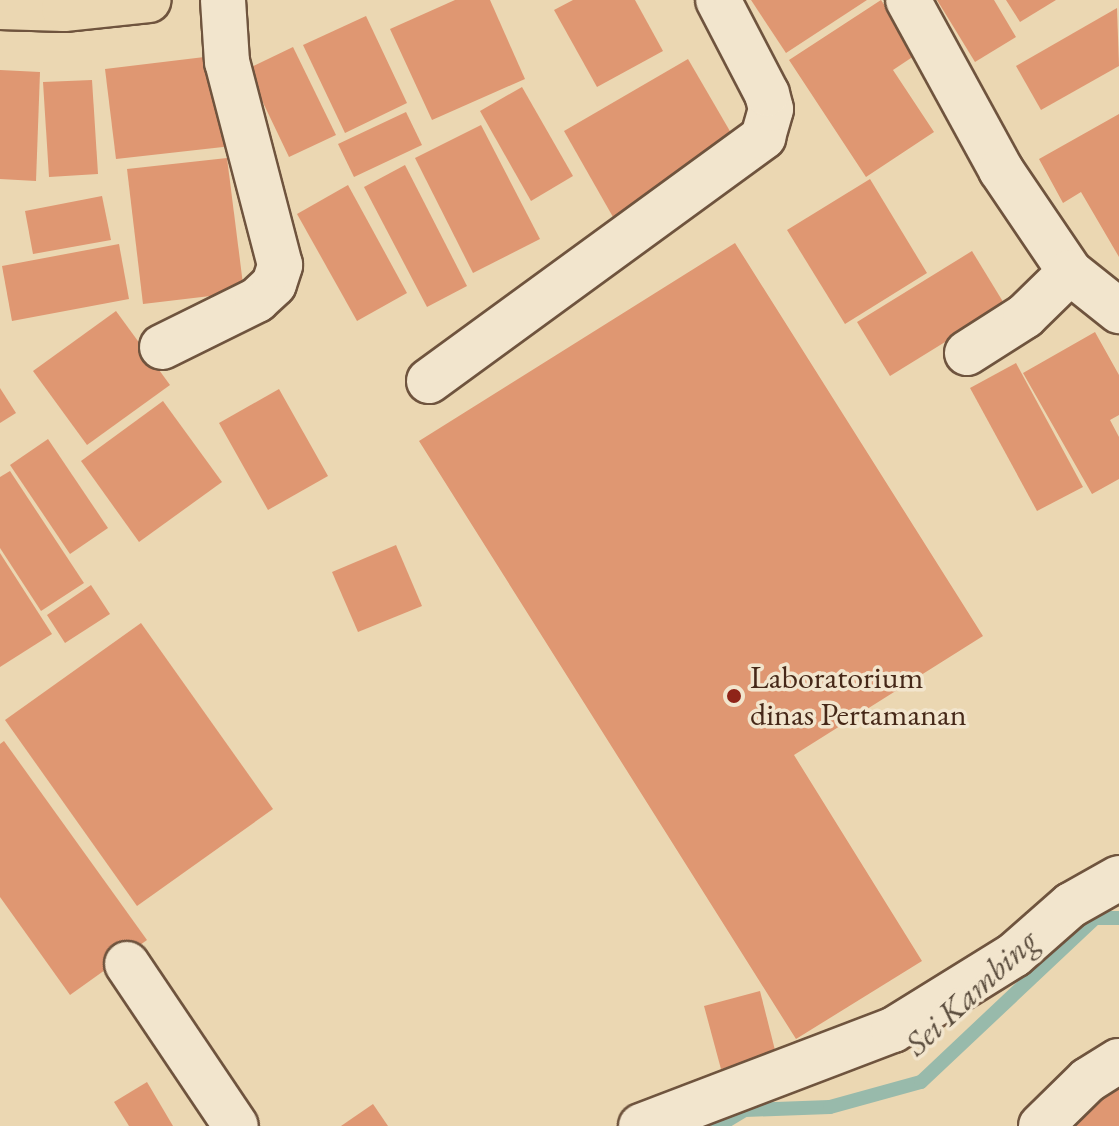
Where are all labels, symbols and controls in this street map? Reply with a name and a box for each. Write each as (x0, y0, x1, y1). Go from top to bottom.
place label: Laboratorium dinas Pertamanan (750, 659, 967, 734)
marker: Laboratorium dinas Pertamanan (725, 687, 743, 705)
water label: Sei Kambing (896, 920, 1046, 1064)

